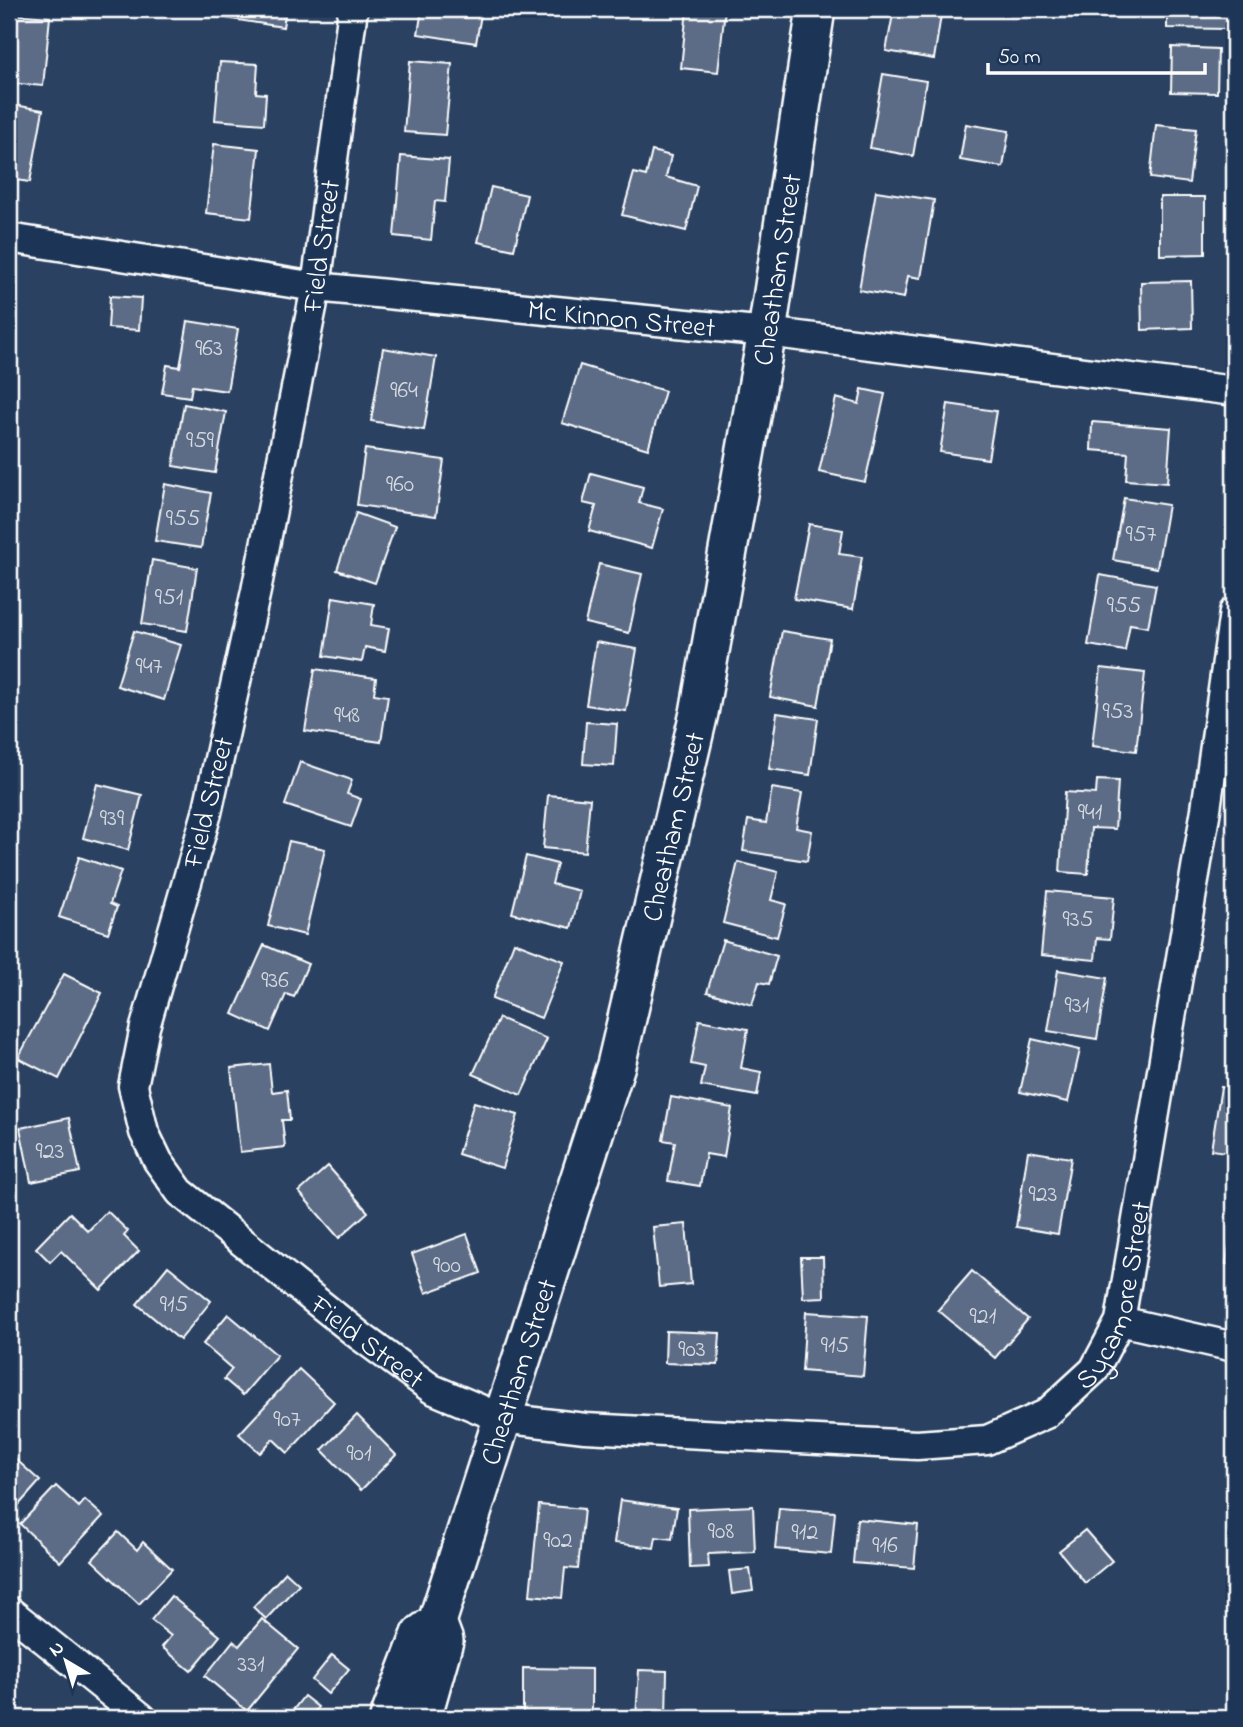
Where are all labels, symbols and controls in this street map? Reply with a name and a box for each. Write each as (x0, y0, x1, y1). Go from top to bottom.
scale bar (988, 32, 1204, 76)
text: 50 m (998, 43, 1041, 73)
street label: Cheatham Street (744, 171, 815, 369)
street label: Field Street (294, 177, 353, 317)
street label: Mc Kinnon Street (525, 291, 717, 351)
house number: 963 (195, 332, 223, 367)
house number: 964 (390, 374, 418, 409)
house number: 959 (186, 424, 215, 459)
house number: 960 (386, 468, 414, 503)
house number: 955 (166, 502, 201, 537)
house number: 957 (1126, 518, 1157, 553)
house number: 951 (155, 581, 184, 616)
house number: 955 (1107, 589, 1142, 624)
house number: 947 (136, 650, 163, 685)
house number: 953 (1103, 695, 1133, 730)
house number: 948 (334, 699, 360, 734)
street label: Cheatham Street (633, 728, 718, 926)
street label: Field Street (174, 733, 246, 874)
house number: 941 (1078, 796, 1103, 831)
house number: 939 (100, 802, 125, 837)
house number: 935 (1063, 903, 1094, 938)
house number: 936 (261, 964, 289, 999)
house number: 931 (1065, 989, 1090, 1024)
house number: 923 (35, 1135, 65, 1170)
house number: 923 (1028, 1178, 1058, 1213)
street label: Sycamore Street (1068, 1199, 1164, 1401)
house number: 900 (433, 1249, 461, 1284)
street label: Cheatham Street (472, 1274, 570, 1471)
street label: Field Street (299, 1286, 431, 1401)
house number: 915 (160, 1288, 189, 1323)
house number: 921 (970, 1300, 997, 1335)
house number: 915 (821, 1329, 850, 1364)
house number: 903 (678, 1333, 706, 1368)
house number: 907 (273, 1403, 301, 1438)
house number: 901 (346, 1437, 372, 1472)
house number: 908 (708, 1515, 734, 1550)
house number: 912 (792, 1516, 818, 1551)
house number: 902 (543, 1524, 573, 1559)
house number: 916 (872, 1529, 898, 1564)
north arrow (32, 1626, 102, 1696)
text: N (44, 1635, 71, 1664)
house number: 331 (237, 1648, 265, 1683)

